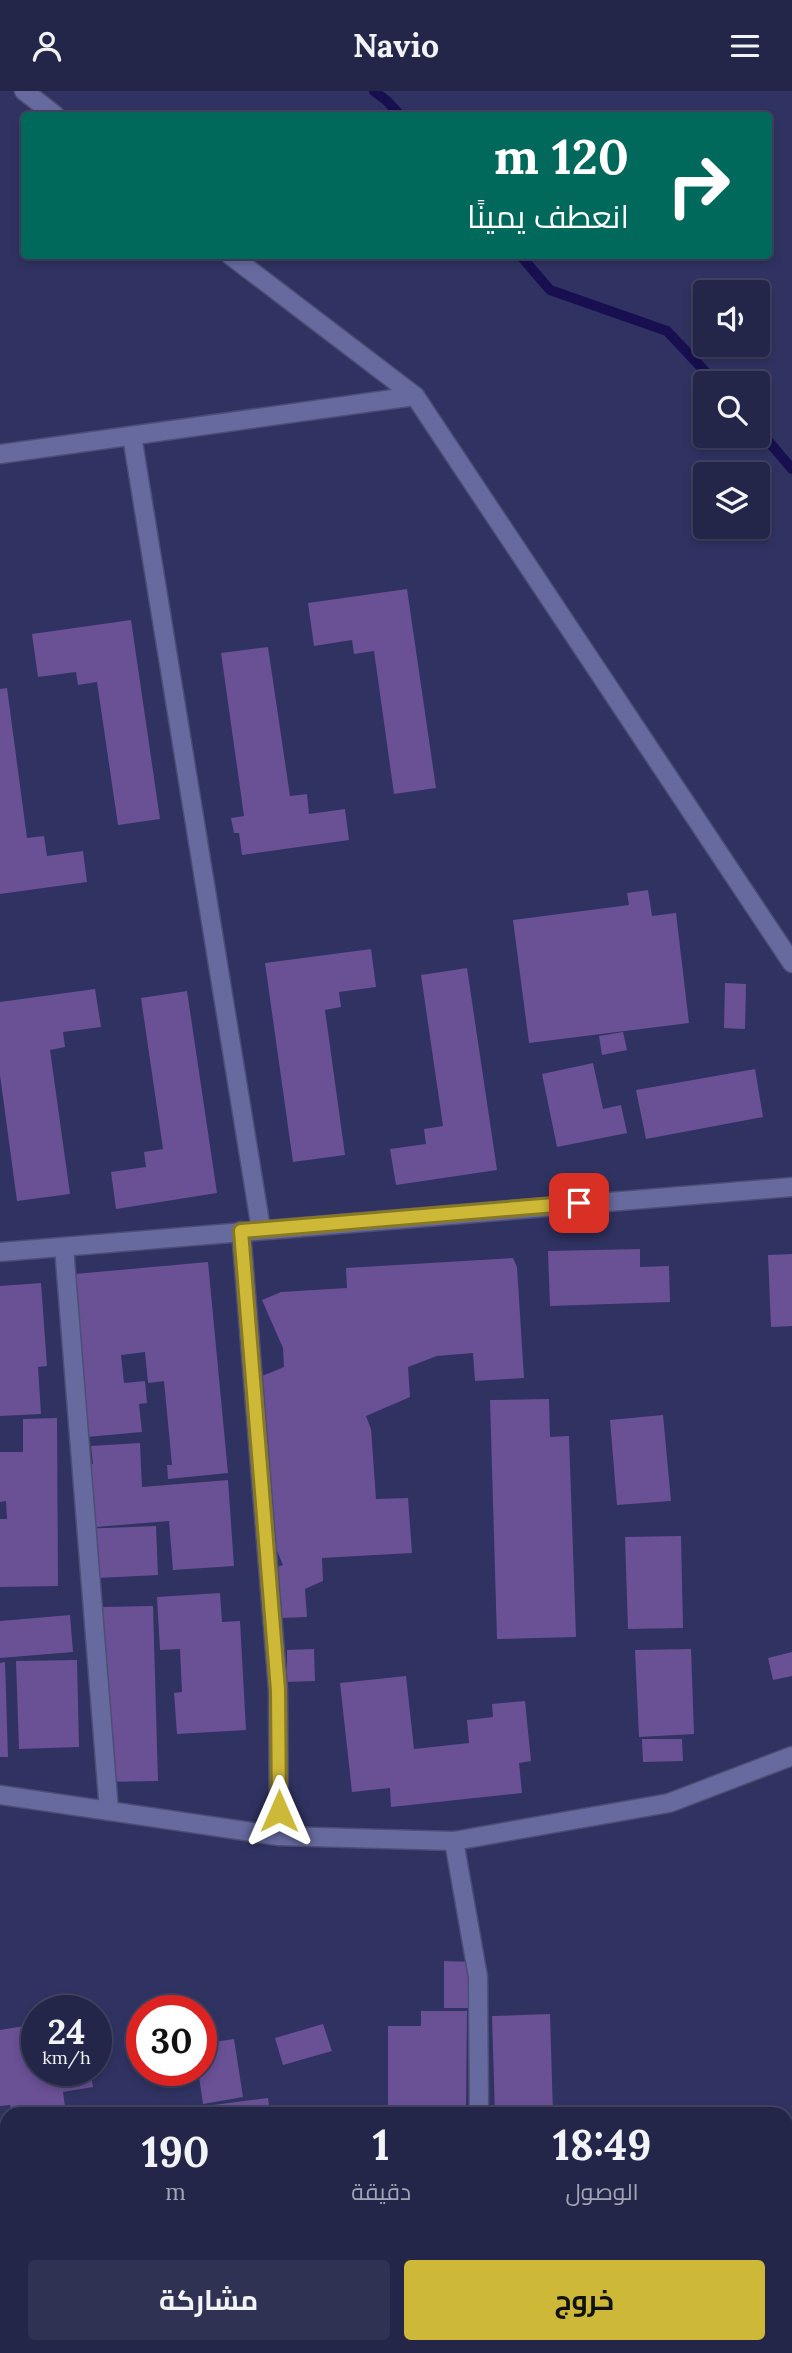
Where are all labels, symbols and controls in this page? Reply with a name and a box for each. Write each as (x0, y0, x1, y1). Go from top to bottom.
text: Navio (353, 25, 439, 66)
icon: person (28, 27, 66, 65)
icon: menu (726, 27, 764, 65)
text: 120 m (494, 125, 629, 187)
icon: right (653, 140, 744, 231)
text: انعطف يمينًا (467, 196, 629, 237)
map controls (693, 280, 770, 539)
button: sound (693, 280, 770, 357)
button: search (693, 371, 770, 448)
button: layers (693, 462, 770, 539)
pin (549, 1173, 609, 1233)
icon: arrive (560, 1184, 598, 1222)
position arrow (242, 1774, 316, 1848)
speed limit sign: 30 (126, 1995, 217, 2086)
text: 24 (48, 2009, 85, 2054)
text: km/h (42, 2046, 91, 2069)
text: 1 (373, 2118, 390, 2172)
text: 18:49 (553, 2118, 651, 2172)
text: 190 (142, 2125, 210, 2179)
text: m (165, 2177, 186, 2206)
text: دقيقة (351, 2177, 411, 2206)
text: الوصول (565, 2177, 639, 2206)
button: مشاركة (28, 2260, 390, 2340)
button: خروج (404, 2260, 765, 2340)

